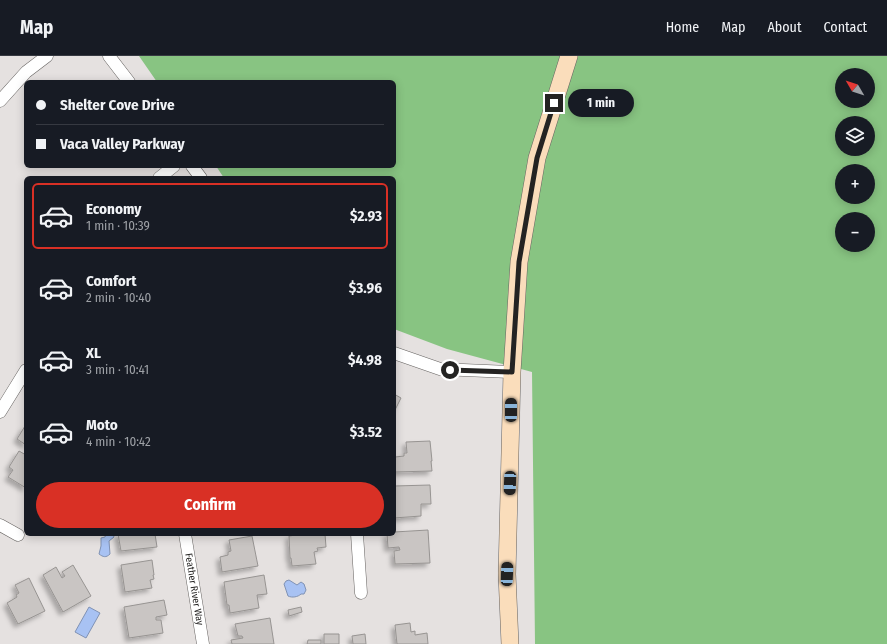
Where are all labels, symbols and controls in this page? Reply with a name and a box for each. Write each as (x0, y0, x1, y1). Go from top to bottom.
text: Map (20, 16, 53, 39)
text: Home (666, 19, 699, 36)
text: Map (721, 19, 745, 36)
text: About (767, 19, 802, 36)
text: Contact (824, 19, 867, 36)
north arrow (835, 68, 875, 108)
map controls (835, 68, 875, 252)
callout: 1 min (568, 89, 634, 117)
route end (545, 94, 563, 112)
text: 1 min (587, 95, 615, 110)
text: Shelter Cove Drive (60, 96, 175, 114)
button: layers (835, 116, 875, 156)
text: Vaca Valley Parkway (60, 135, 185, 153)
button: + (835, 164, 875, 204)
icon: car (38, 198, 74, 234)
text: Economy (86, 200, 141, 218)
text: $2.93 (350, 207, 382, 225)
button: − (835, 212, 875, 252)
text: 1 min · 10:39 (86, 218, 150, 233)
icon: car (38, 270, 74, 306)
text: Comfort (86, 272, 137, 290)
text: $3.96 (349, 279, 382, 297)
text: 2 min · 10:40 (86, 290, 151, 305)
icon: car (38, 342, 74, 378)
text: XL (86, 344, 101, 362)
text: $4.98 (348, 351, 382, 369)
route start (441, 361, 459, 379)
text: 3 min · 10:41 (86, 362, 149, 377)
car (505, 398, 517, 422)
icon: car (38, 414, 74, 450)
text: Moto (86, 416, 118, 434)
text: $3.52 (350, 423, 382, 441)
text: 4 min · 10:42 (86, 434, 151, 449)
car (504, 471, 516, 495)
button: Confirm (36, 482, 384, 528)
street label: Feather River Way (182, 552, 206, 627)
car (501, 562, 513, 586)

